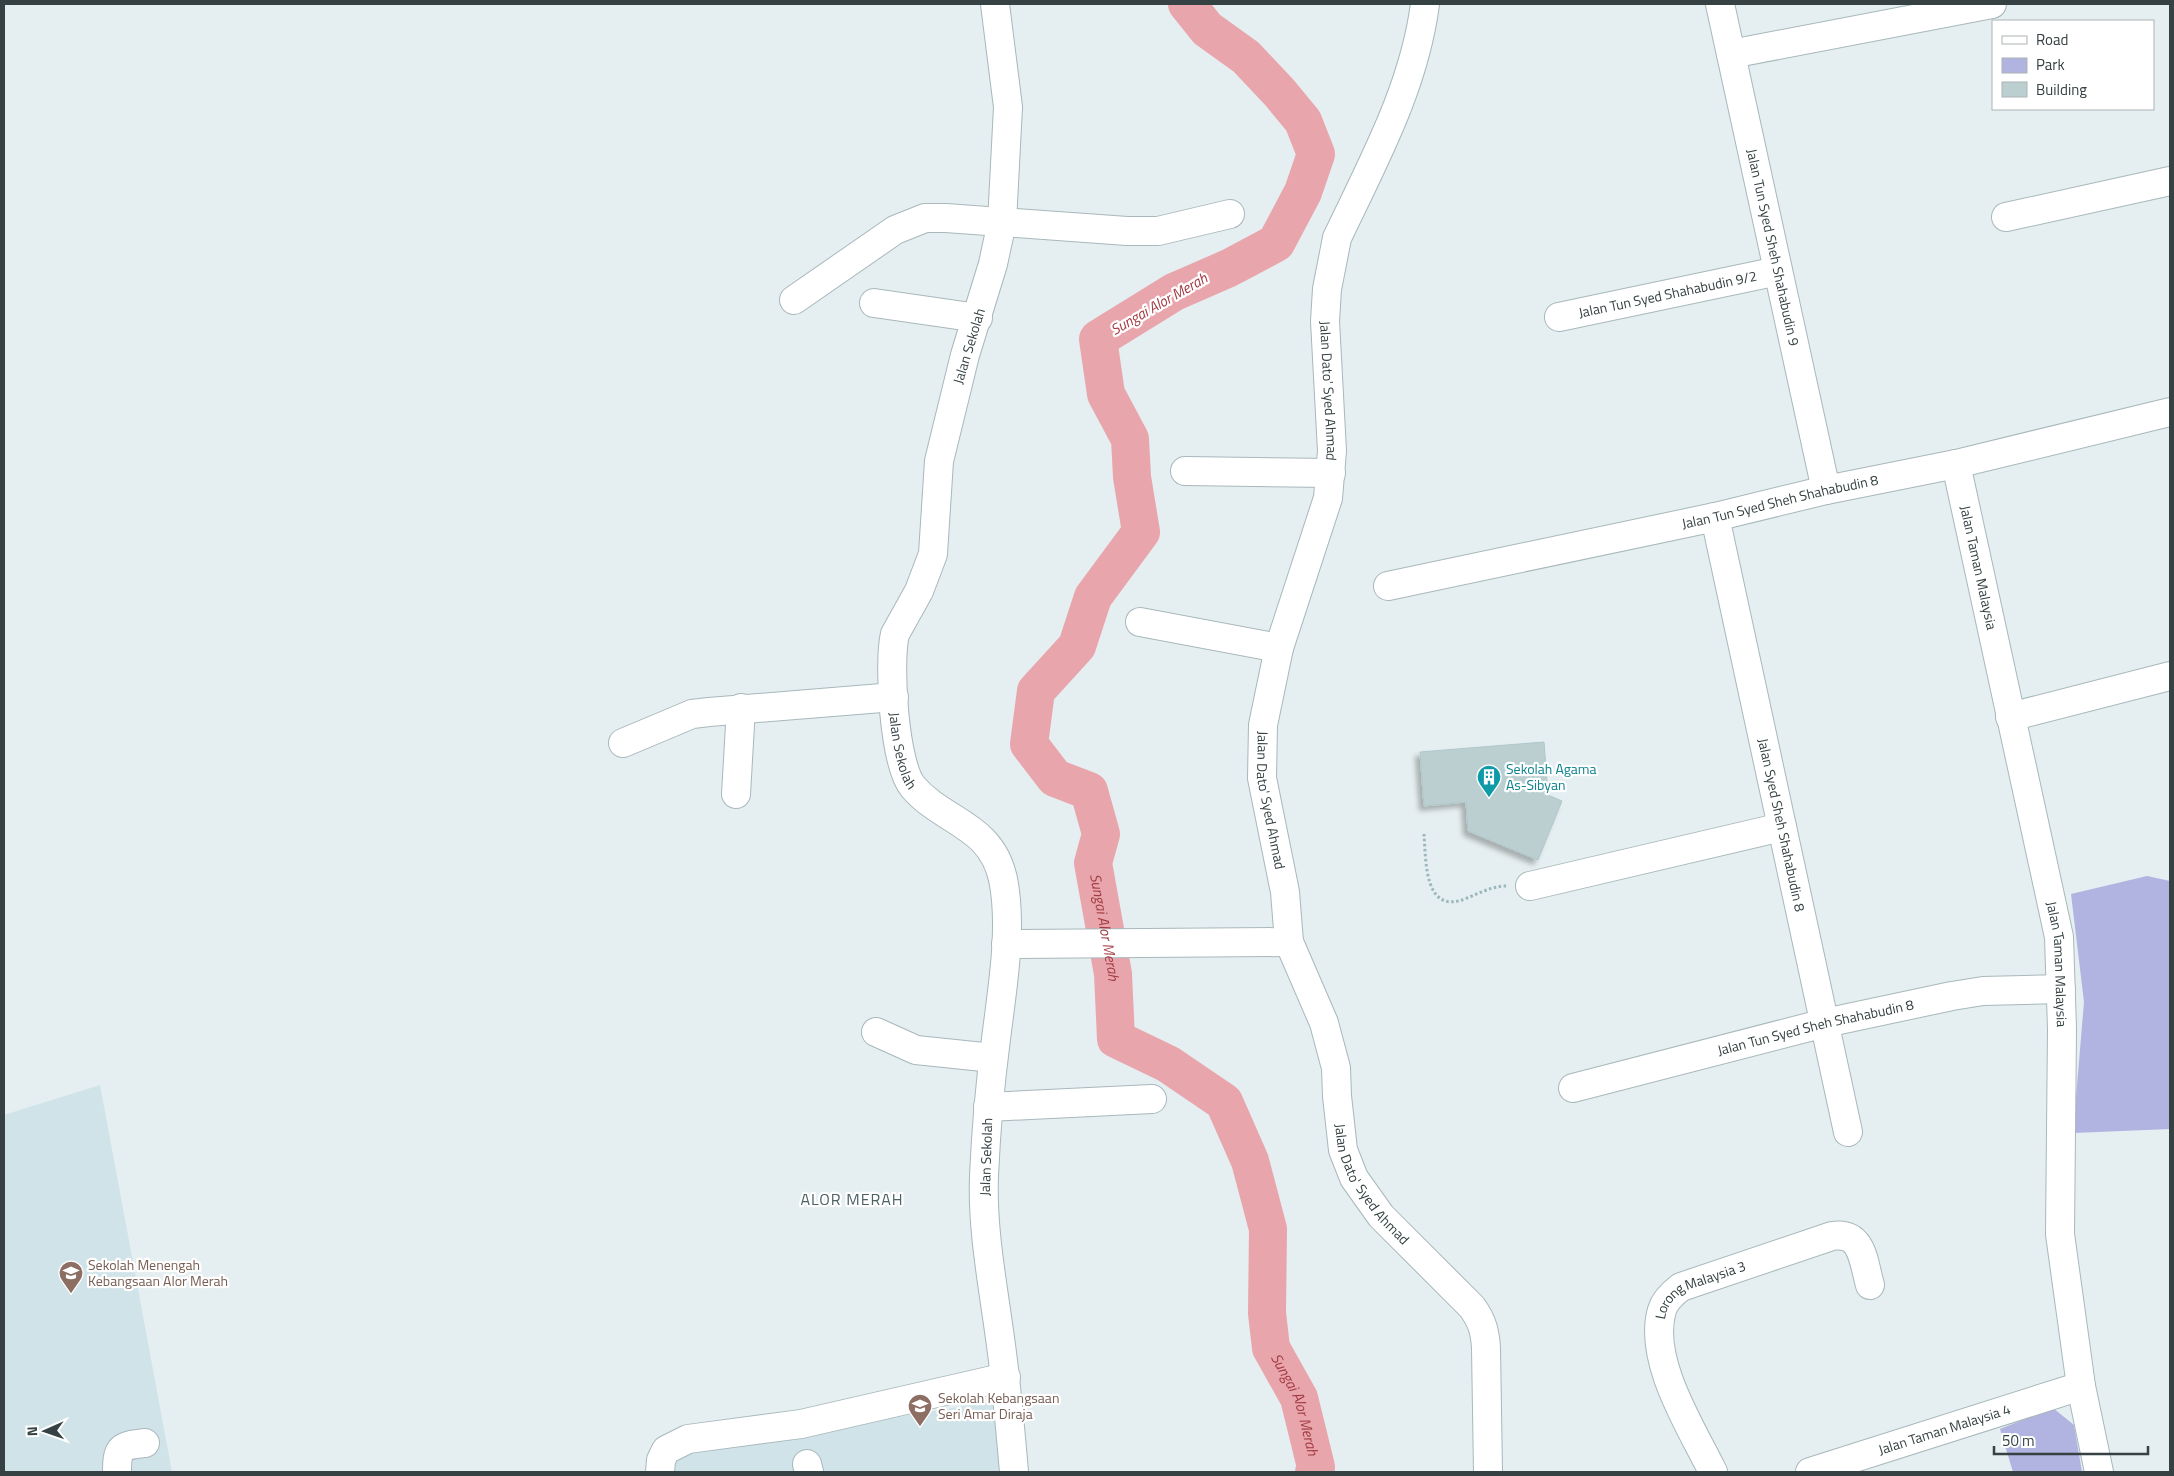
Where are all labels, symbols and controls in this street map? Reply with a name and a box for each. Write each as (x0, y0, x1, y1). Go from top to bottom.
legend (1992, 20, 2154, 110)
text: Road (2036, 28, 2068, 51)
text: Park (2036, 53, 2065, 76)
text: Building (2036, 78, 2087, 101)
street label: Jalan Tun Syed Sheh Shahabudin 9 (1742, 147, 1805, 348)
street label: Jalan Tun Syed Shahabudin 9/2 (1576, 265, 1759, 323)
water label: Sungai Alor Merah (1106, 266, 1212, 341)
street label: Jalan Sekolah (947, 305, 990, 386)
street label: Jalan Dato' Syed Ahmad (1315, 320, 1343, 461)
street label: Jalan Tun Syed Sheh Shahabudin 8 (1680, 469, 1880, 534)
street label: Jalan Taman Malaysia (1955, 503, 2003, 632)
street label: Jalan Sekolah (884, 711, 922, 793)
street label: Jalan Dato' Syed Ahmad (1252, 731, 1291, 871)
street label: Jalan Syed Sheh Shahabudin 8 (1753, 736, 1811, 914)
place label: Sekolah Agama As-Sibyan (1506, 758, 1597, 795)
building icon: Sekolah Agama As-Sibyan (1476, 764, 1502, 798)
water label: Sungai Alor Merah (1084, 872, 1125, 982)
street label: Jalan Taman Malaysia (2041, 899, 2073, 1028)
street label: Jalan Tun Syed Sheh Shahabudin 8 (1715, 993, 1916, 1060)
street label: Jalan Sekolah (974, 1118, 997, 1196)
street label: Jalan Dato' Syed Ahmad (1330, 1122, 1415, 1249)
district label: ALOR MERAH (800, 1187, 904, 1211)
place label: Sekolah Menengah Kebangsaan Alor Merah (88, 1254, 228, 1291)
street label: Lorong Malaysia 3 (1649, 1255, 1748, 1321)
school or university icon: Sekolah Menengah Kebangsaan Alor Merah (58, 1260, 84, 1294)
water label: Sungai Alor Merah (1265, 1349, 1325, 1458)
place label: Sekolah Kebangsaan Seri Amar Diraja (938, 1387, 1059, 1424)
school or university icon: Sekolah Kebangsaan Seri Amar Diraja (907, 1393, 933, 1427)
street label: Jalan Taman Malaysia 4 (1875, 1398, 2013, 1460)
north arrow (20, 1406, 70, 1456)
scale bar (1994, 1424, 2148, 1456)
text: N (21, 1426, 42, 1437)
text: 50 m (2002, 1429, 2035, 1452)

